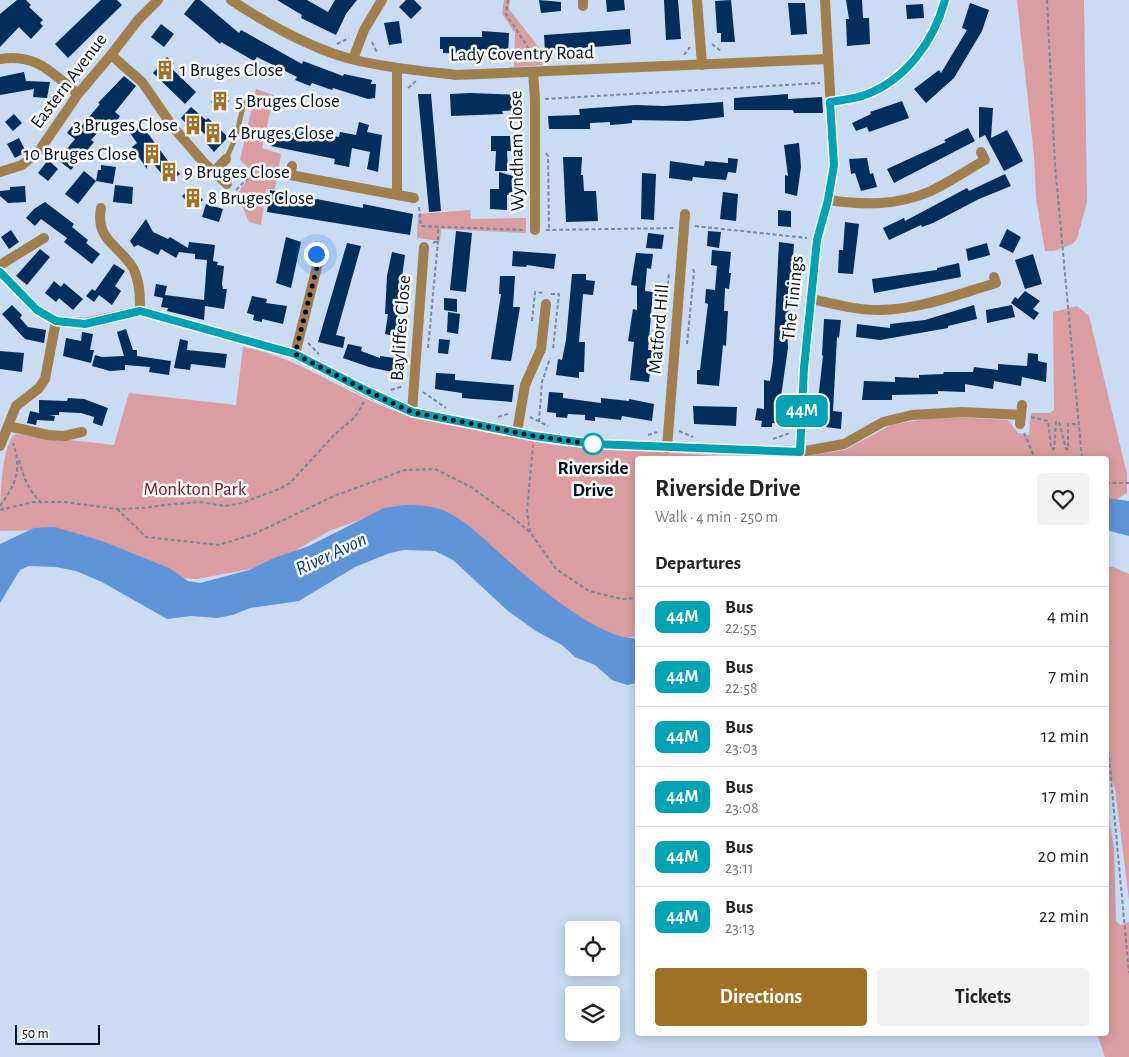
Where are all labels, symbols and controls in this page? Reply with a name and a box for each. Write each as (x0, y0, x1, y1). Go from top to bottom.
street label: Eastern Avenue (27, 30, 111, 132)
street label: Lady Coventry Road (450, 43, 594, 65)
building icon: 1 Bruges Close (154, 59, 176, 81)
place label: 1 Bruges Close (180, 61, 283, 80)
building icon: 5 Bruges Close (209, 90, 231, 112)
street label: Wyndham Close (506, 90, 528, 212)
place label: 5 Bruges Close (235, 92, 340, 111)
building icon: 3 Bruges Close (182, 114, 204, 136)
place label: 3 Bruges Close (73, 116, 178, 135)
building icon: 4 Bruges Close (202, 122, 224, 144)
place label: 4 Bruges Close (228, 124, 334, 143)
building icon: 10 Bruges Close (141, 143, 163, 165)
place label: 10 Bruges Close (24, 145, 137, 164)
building icon: 9 Bruges Close (158, 161, 180, 183)
place label: 9 Bruges Close (184, 163, 290, 182)
building icon: 8 Bruges Close (182, 187, 204, 209)
place label: 8 Bruges Close (208, 189, 314, 208)
your location (304, 242, 329, 267)
street label: The Tinings (779, 255, 807, 341)
street label: Bayliffes Close (388, 275, 414, 381)
street label: Matford Hill (646, 283, 672, 375)
line badge: 44M (773, 395, 831, 427)
text: 44M (786, 402, 818, 420)
marker: Riverside Drive (582, 433, 604, 455)
place label: Riverside Drive (557, 459, 629, 500)
button: heart (1037, 473, 1089, 525)
text: Riverside Drive (655, 477, 801, 501)
park label: Monkton Park (144, 480, 247, 499)
text: Walk · 4 min · 250 m (655, 509, 778, 525)
water label: River Avon (292, 529, 370, 579)
text: Departures (655, 554, 741, 573)
text: Bus (725, 598, 753, 617)
text: 4 min (1047, 607, 1089, 626)
text: 44M (666, 608, 699, 626)
text: 22:55 (725, 620, 757, 636)
text: Bus (725, 658, 753, 677)
text: 7 min (1048, 667, 1089, 686)
text: 44M (666, 668, 699, 686)
text: 22:58 (725, 680, 758, 696)
text: Bus (725, 718, 753, 737)
text: 12 min (1041, 727, 1089, 746)
text: 44M (666, 728, 699, 746)
text: 23:03 (725, 740, 758, 756)
text: Bus (725, 778, 753, 797)
text: 17 min (1042, 787, 1089, 806)
text: 44M (666, 788, 699, 806)
text: 23:08 (725, 800, 759, 816)
text: Bus (725, 838, 753, 857)
text: 20 min (1038, 847, 1089, 866)
text: 44M (666, 848, 699, 866)
text: 23:11 (725, 860, 754, 876)
text: Bus (725, 898, 753, 917)
text: 22 min (1039, 907, 1089, 926)
text: 44M (666, 908, 699, 926)
text: 23:13 (725, 920, 755, 936)
map controls (565, 921, 620, 1041)
button: locate (565, 921, 620, 976)
button: Directions (655, 968, 867, 1026)
button: Tickets (877, 968, 1089, 1026)
button: layers (565, 986, 620, 1041)
scale bar (15, 1022, 100, 1045)
text: 50 m (22, 1027, 49, 1041)

